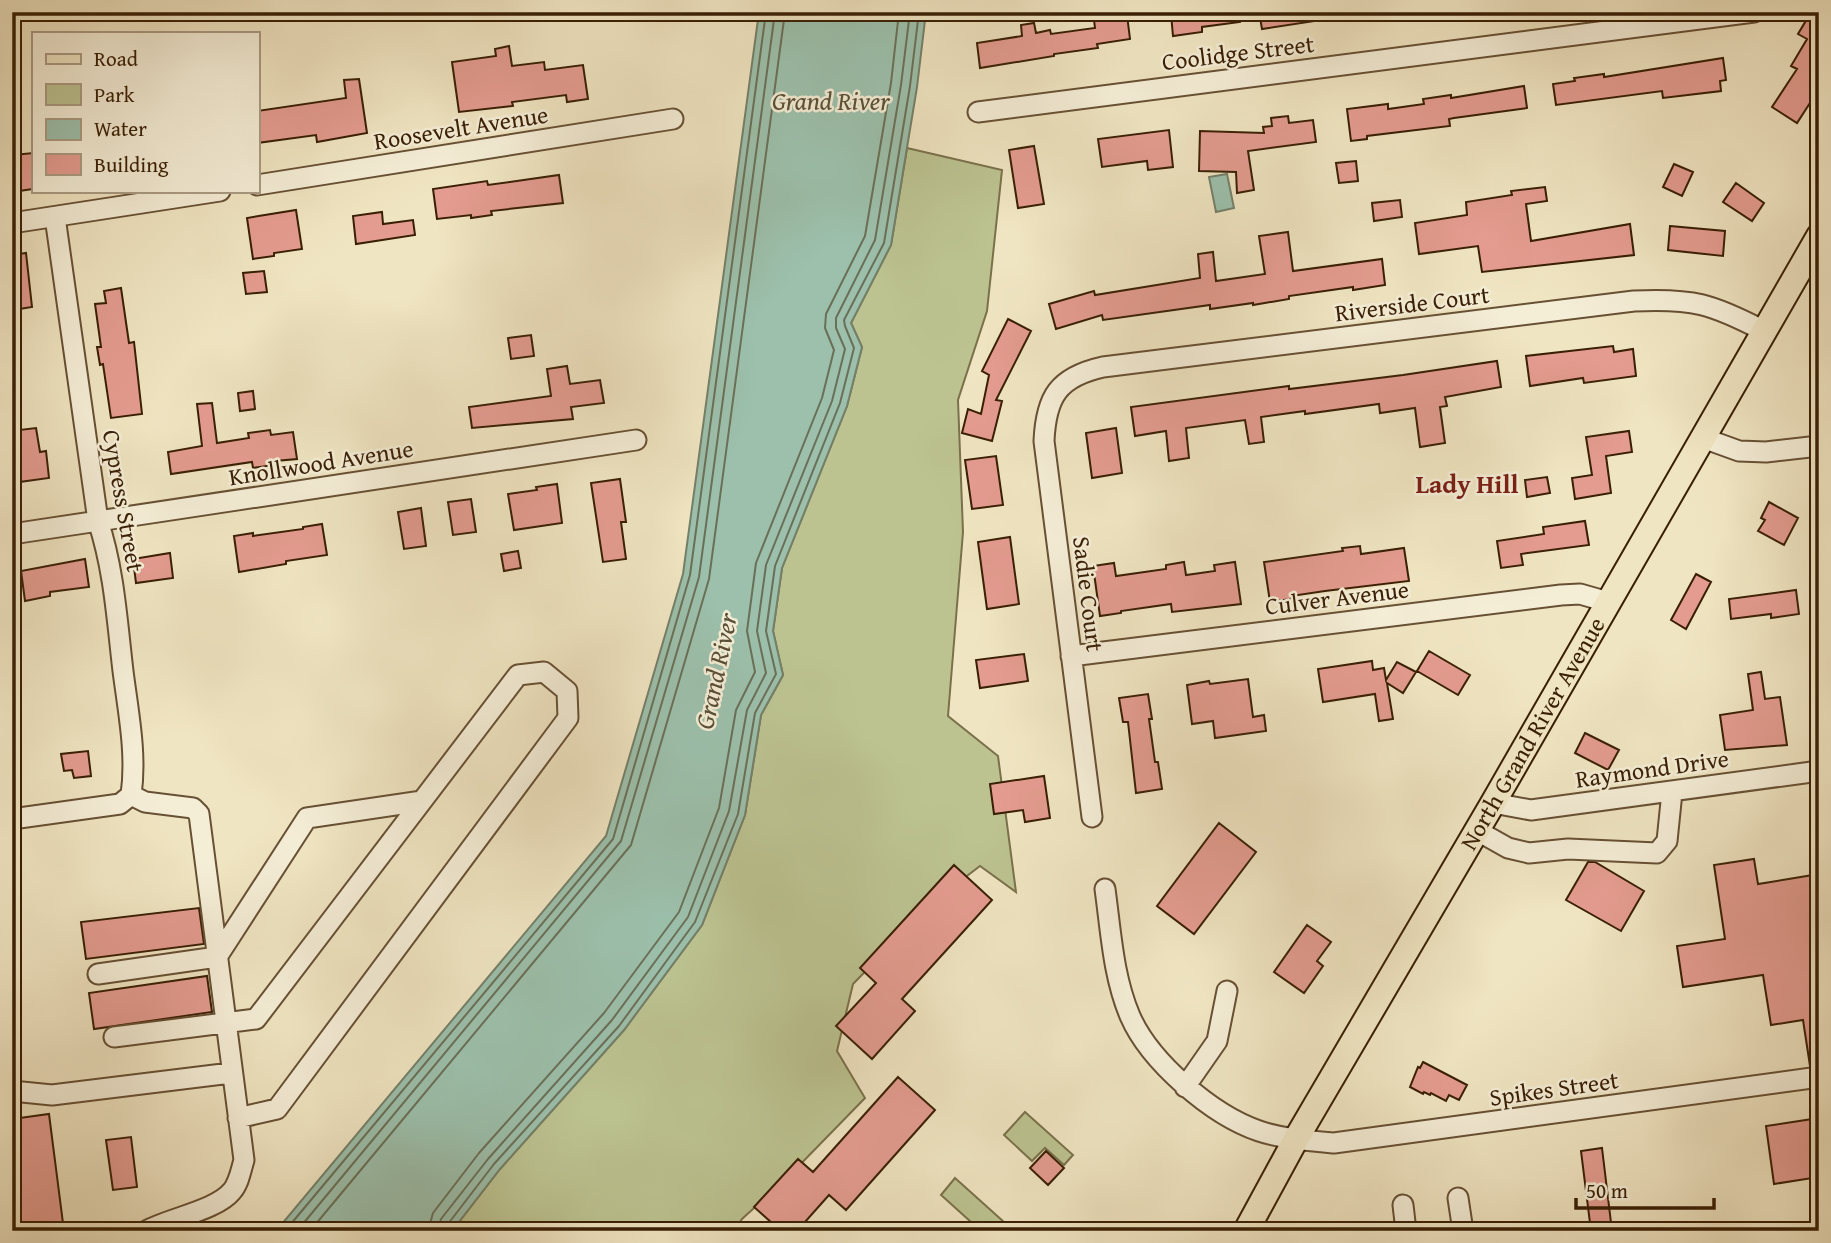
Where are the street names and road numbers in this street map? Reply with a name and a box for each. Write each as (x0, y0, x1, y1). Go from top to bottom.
street label: Coolidge Street (1160, 26, 1317, 79)
street label: Roosevelt Avenue (371, 96, 551, 159)
street label: Riverside Court (1333, 277, 1492, 330)
street label: Cypress Street (94, 427, 153, 575)
street label: Knollwood Avenue (226, 431, 416, 494)
street label: Sadie Court (1064, 534, 1113, 654)
street label: Culver Avenue (1263, 571, 1411, 624)
street label: North Grand River Avenue (1451, 610, 1613, 857)
street label: Raymond Drive (1573, 740, 1731, 797)
street label: Spikes Street (1487, 1062, 1621, 1115)

